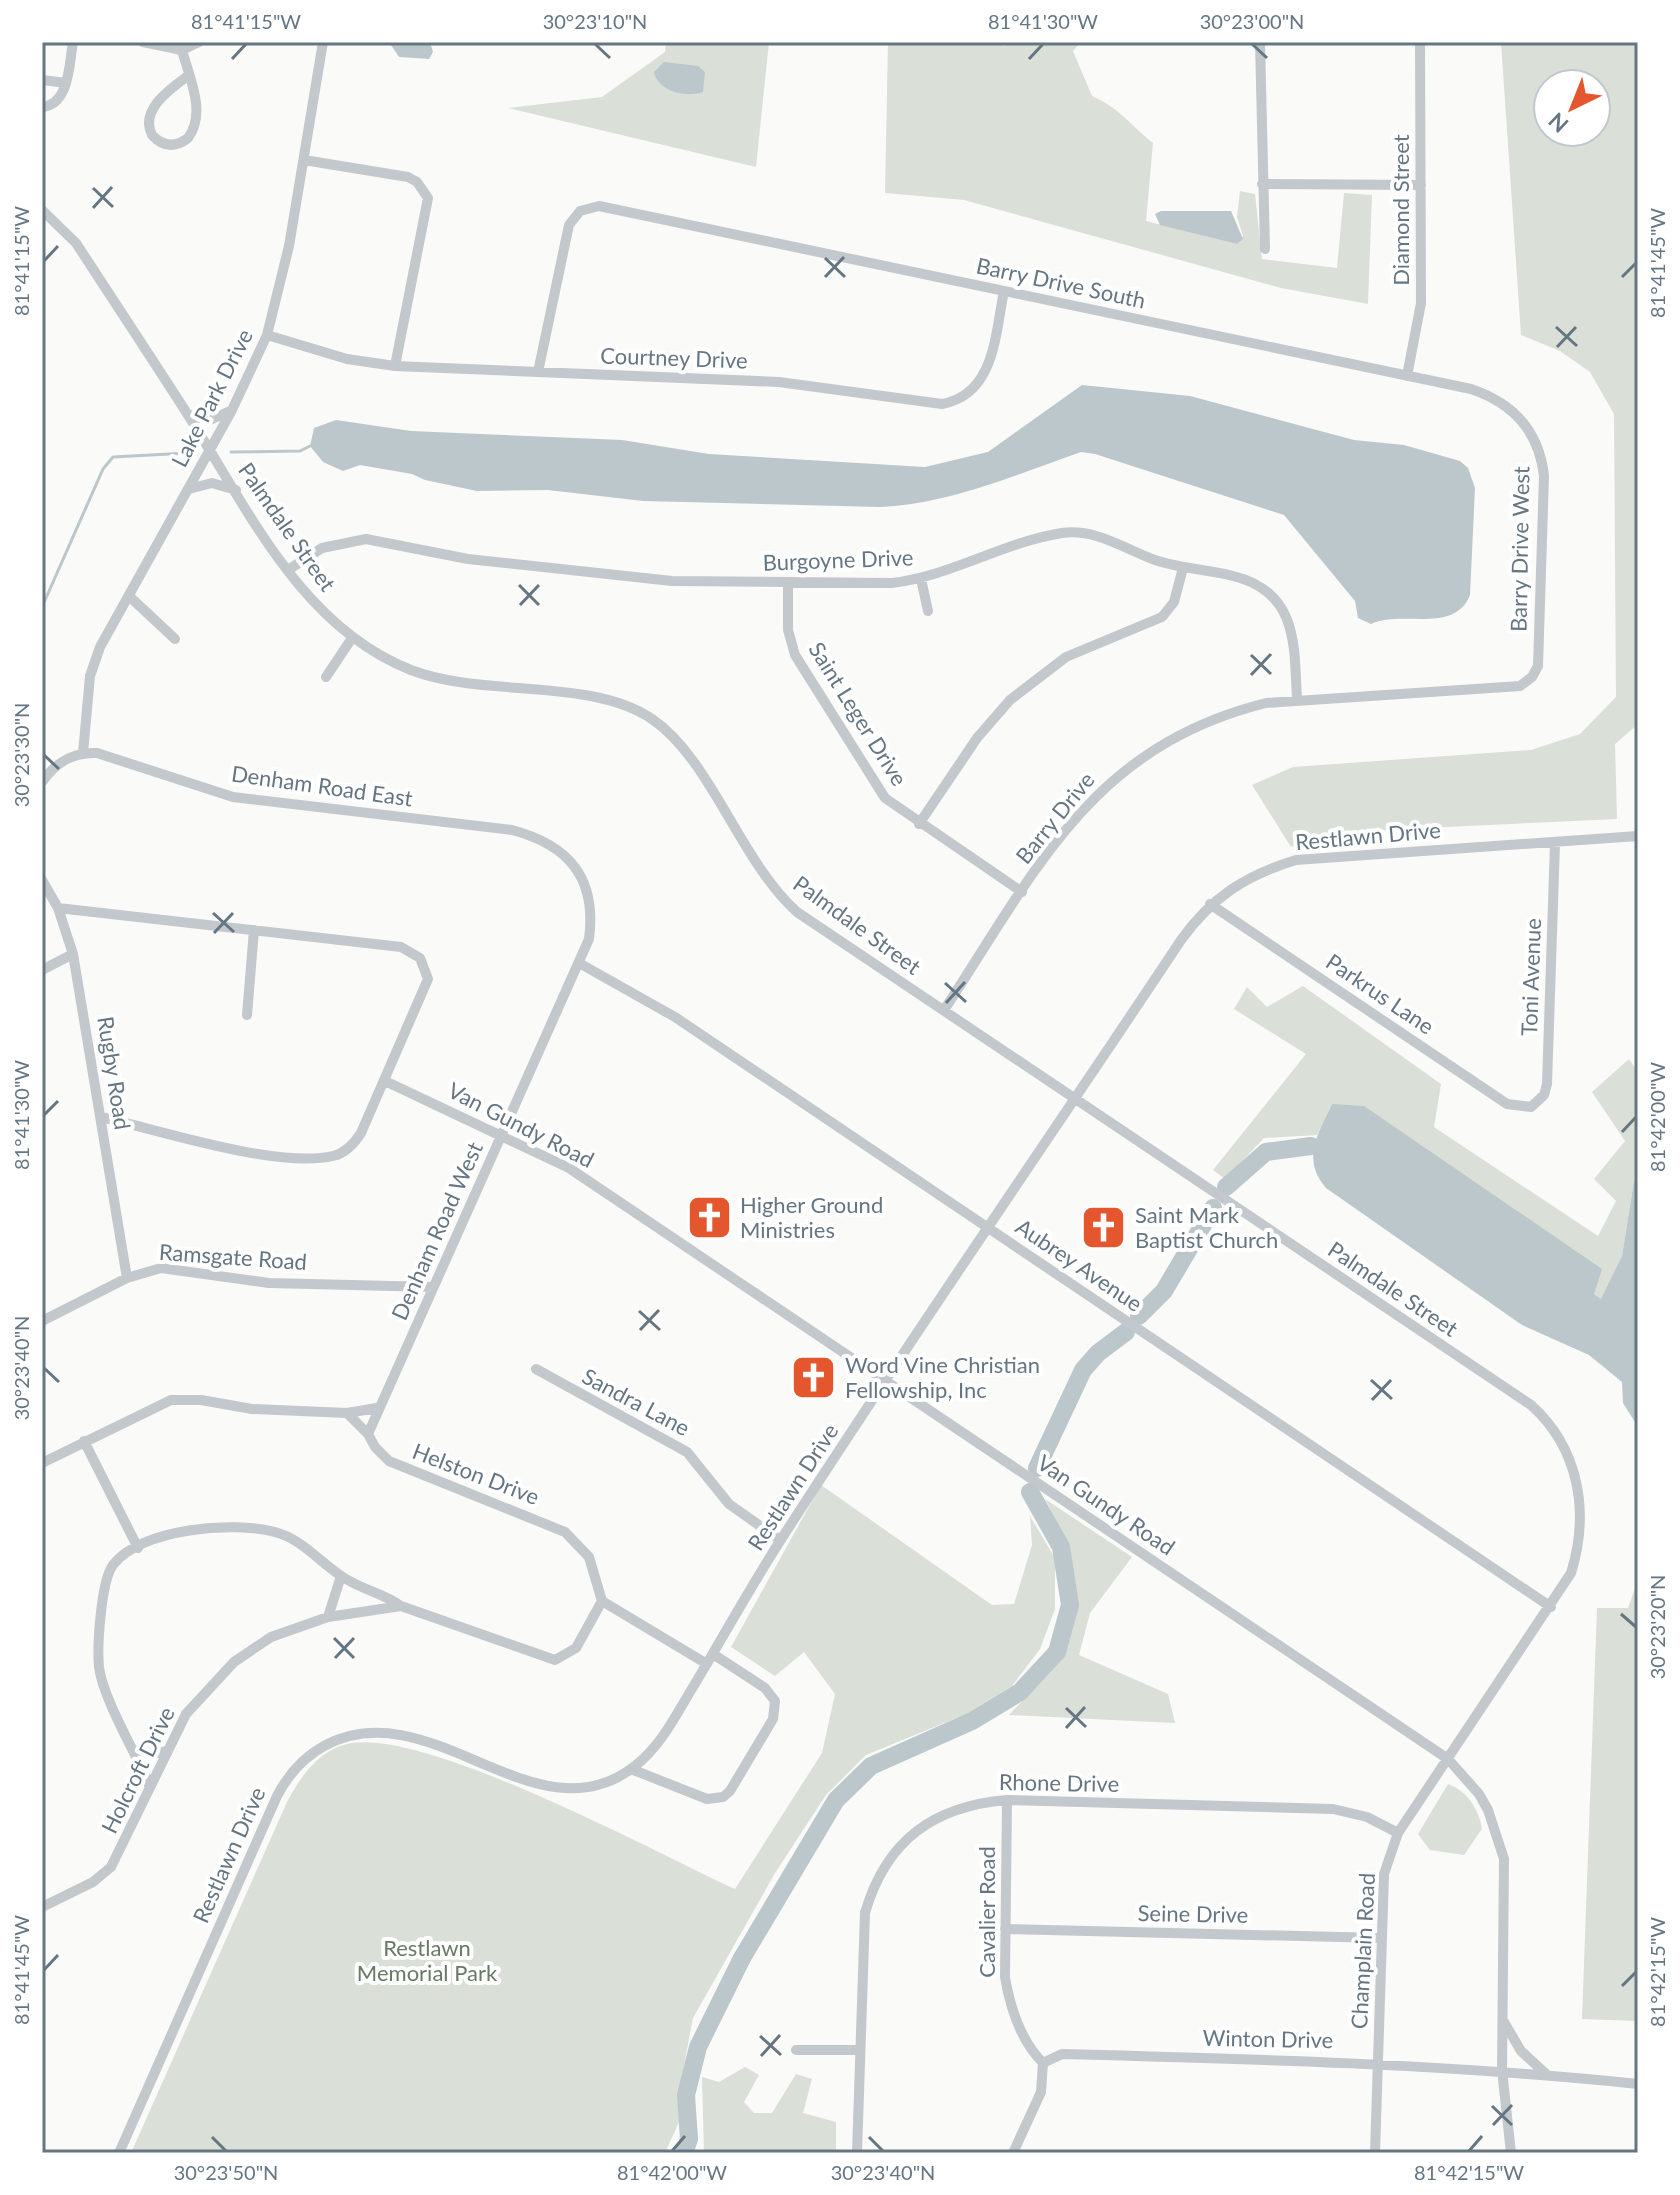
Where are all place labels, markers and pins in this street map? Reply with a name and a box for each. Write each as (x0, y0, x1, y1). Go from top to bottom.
place label: Higher Ground Ministries (740, 1191, 883, 1243)
church icon: Higher Ground Ministries (685, 1194, 733, 1242)
place label: Saint Mark Baptist Church (1135, 1201, 1278, 1253)
church icon: Saint Mark Baptist Church (1080, 1204, 1128, 1252)
place label: Word Vine Christian Fellowship, Inc (845, 1351, 1040, 1403)
church icon: Word Vine Christian Fellowship, Inc (790, 1354, 838, 1402)

